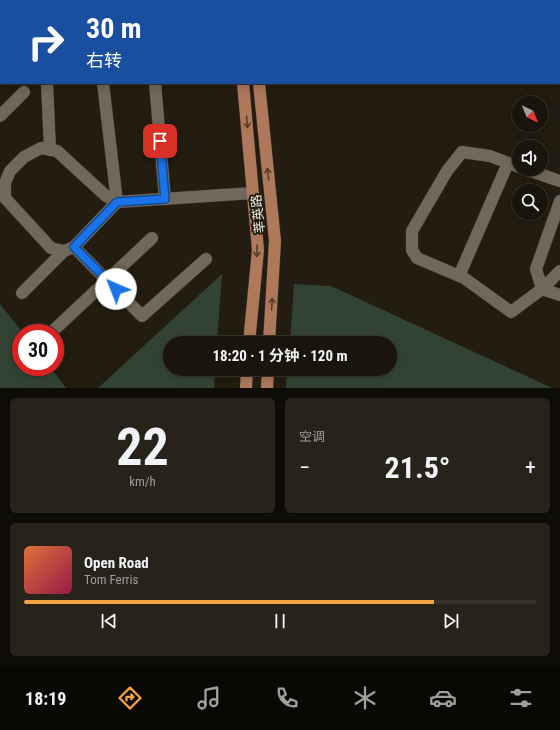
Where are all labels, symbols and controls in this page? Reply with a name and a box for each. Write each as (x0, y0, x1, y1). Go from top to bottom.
text: 30 m (86, 12, 142, 45)
icon: right (20, 16, 72, 68)
text: 右转 (86, 50, 122, 71)
north arrow (512, 96, 548, 132)
map controls (512, 96, 548, 220)
one-way arrow (243, 115, 250, 128)
pin (143, 124, 177, 158)
icon: arrive (149, 130, 171, 152)
button: sound (512, 140, 548, 176)
one-way arrow (265, 168, 272, 181)
button: search (512, 184, 548, 220)
street label: 莘英路 (249, 194, 267, 234)
one-way arrow (253, 244, 261, 257)
position arrow (95, 268, 137, 310)
one-way arrow (268, 298, 275, 311)
speed limit sign: 30 (12, 324, 64, 376)
text: 18:20 · 1 分钟 · 120 m (212, 347, 348, 365)
text: 22 (116, 417, 169, 478)
text: 空调 (299, 429, 325, 444)
text: 21.5° (385, 450, 450, 485)
text: − (299, 455, 310, 480)
text: + (525, 455, 536, 480)
text: km/h (129, 474, 156, 489)
text: Open Road (84, 554, 149, 572)
text: Tom Ferris (84, 572, 138, 587)
icon: previous (98, 610, 120, 632)
icon: pause (269, 610, 291, 632)
icon: next (440, 610, 462, 632)
icon: directions (116, 684, 144, 712)
icon: music (195, 684, 223, 712)
icon: phone (273, 684, 301, 712)
icon: climate (351, 684, 379, 712)
icon: car (429, 684, 457, 712)
icon: filters (507, 684, 535, 712)
text: 18:19 (25, 688, 66, 709)

